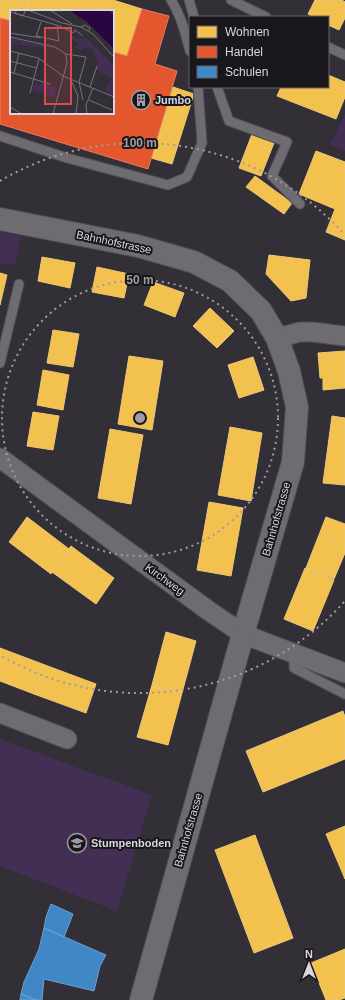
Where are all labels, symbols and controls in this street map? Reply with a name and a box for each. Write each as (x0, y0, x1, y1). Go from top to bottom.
inset map (10, 10, 114, 114)
legend (189, 16, 329, 88)
text: Wohnen (225, 25, 269, 39)
text: Handel (225, 45, 263, 59)
text: Schulen (225, 65, 268, 79)
building icon: Jumbo (130, 89, 152, 111)
place label: Jumbo (155, 94, 191, 106)
text: 100 m (123, 136, 157, 150)
street label: Bahnhofstrasse (75, 228, 153, 256)
text: 50 m (126, 273, 154, 287)
centre of rings (133, 411, 147, 425)
street label: Bahnhofstrasse (260, 481, 292, 557)
street label: Kirchweg (143, 561, 187, 597)
street label: Bahnhofstrasse (172, 792, 204, 868)
school or university icon: Stumpenboden (66, 832, 88, 854)
place label: Stumpenboden (91, 837, 171, 849)
north arrow (289, 944, 329, 984)
text: N (305, 948, 313, 960)

